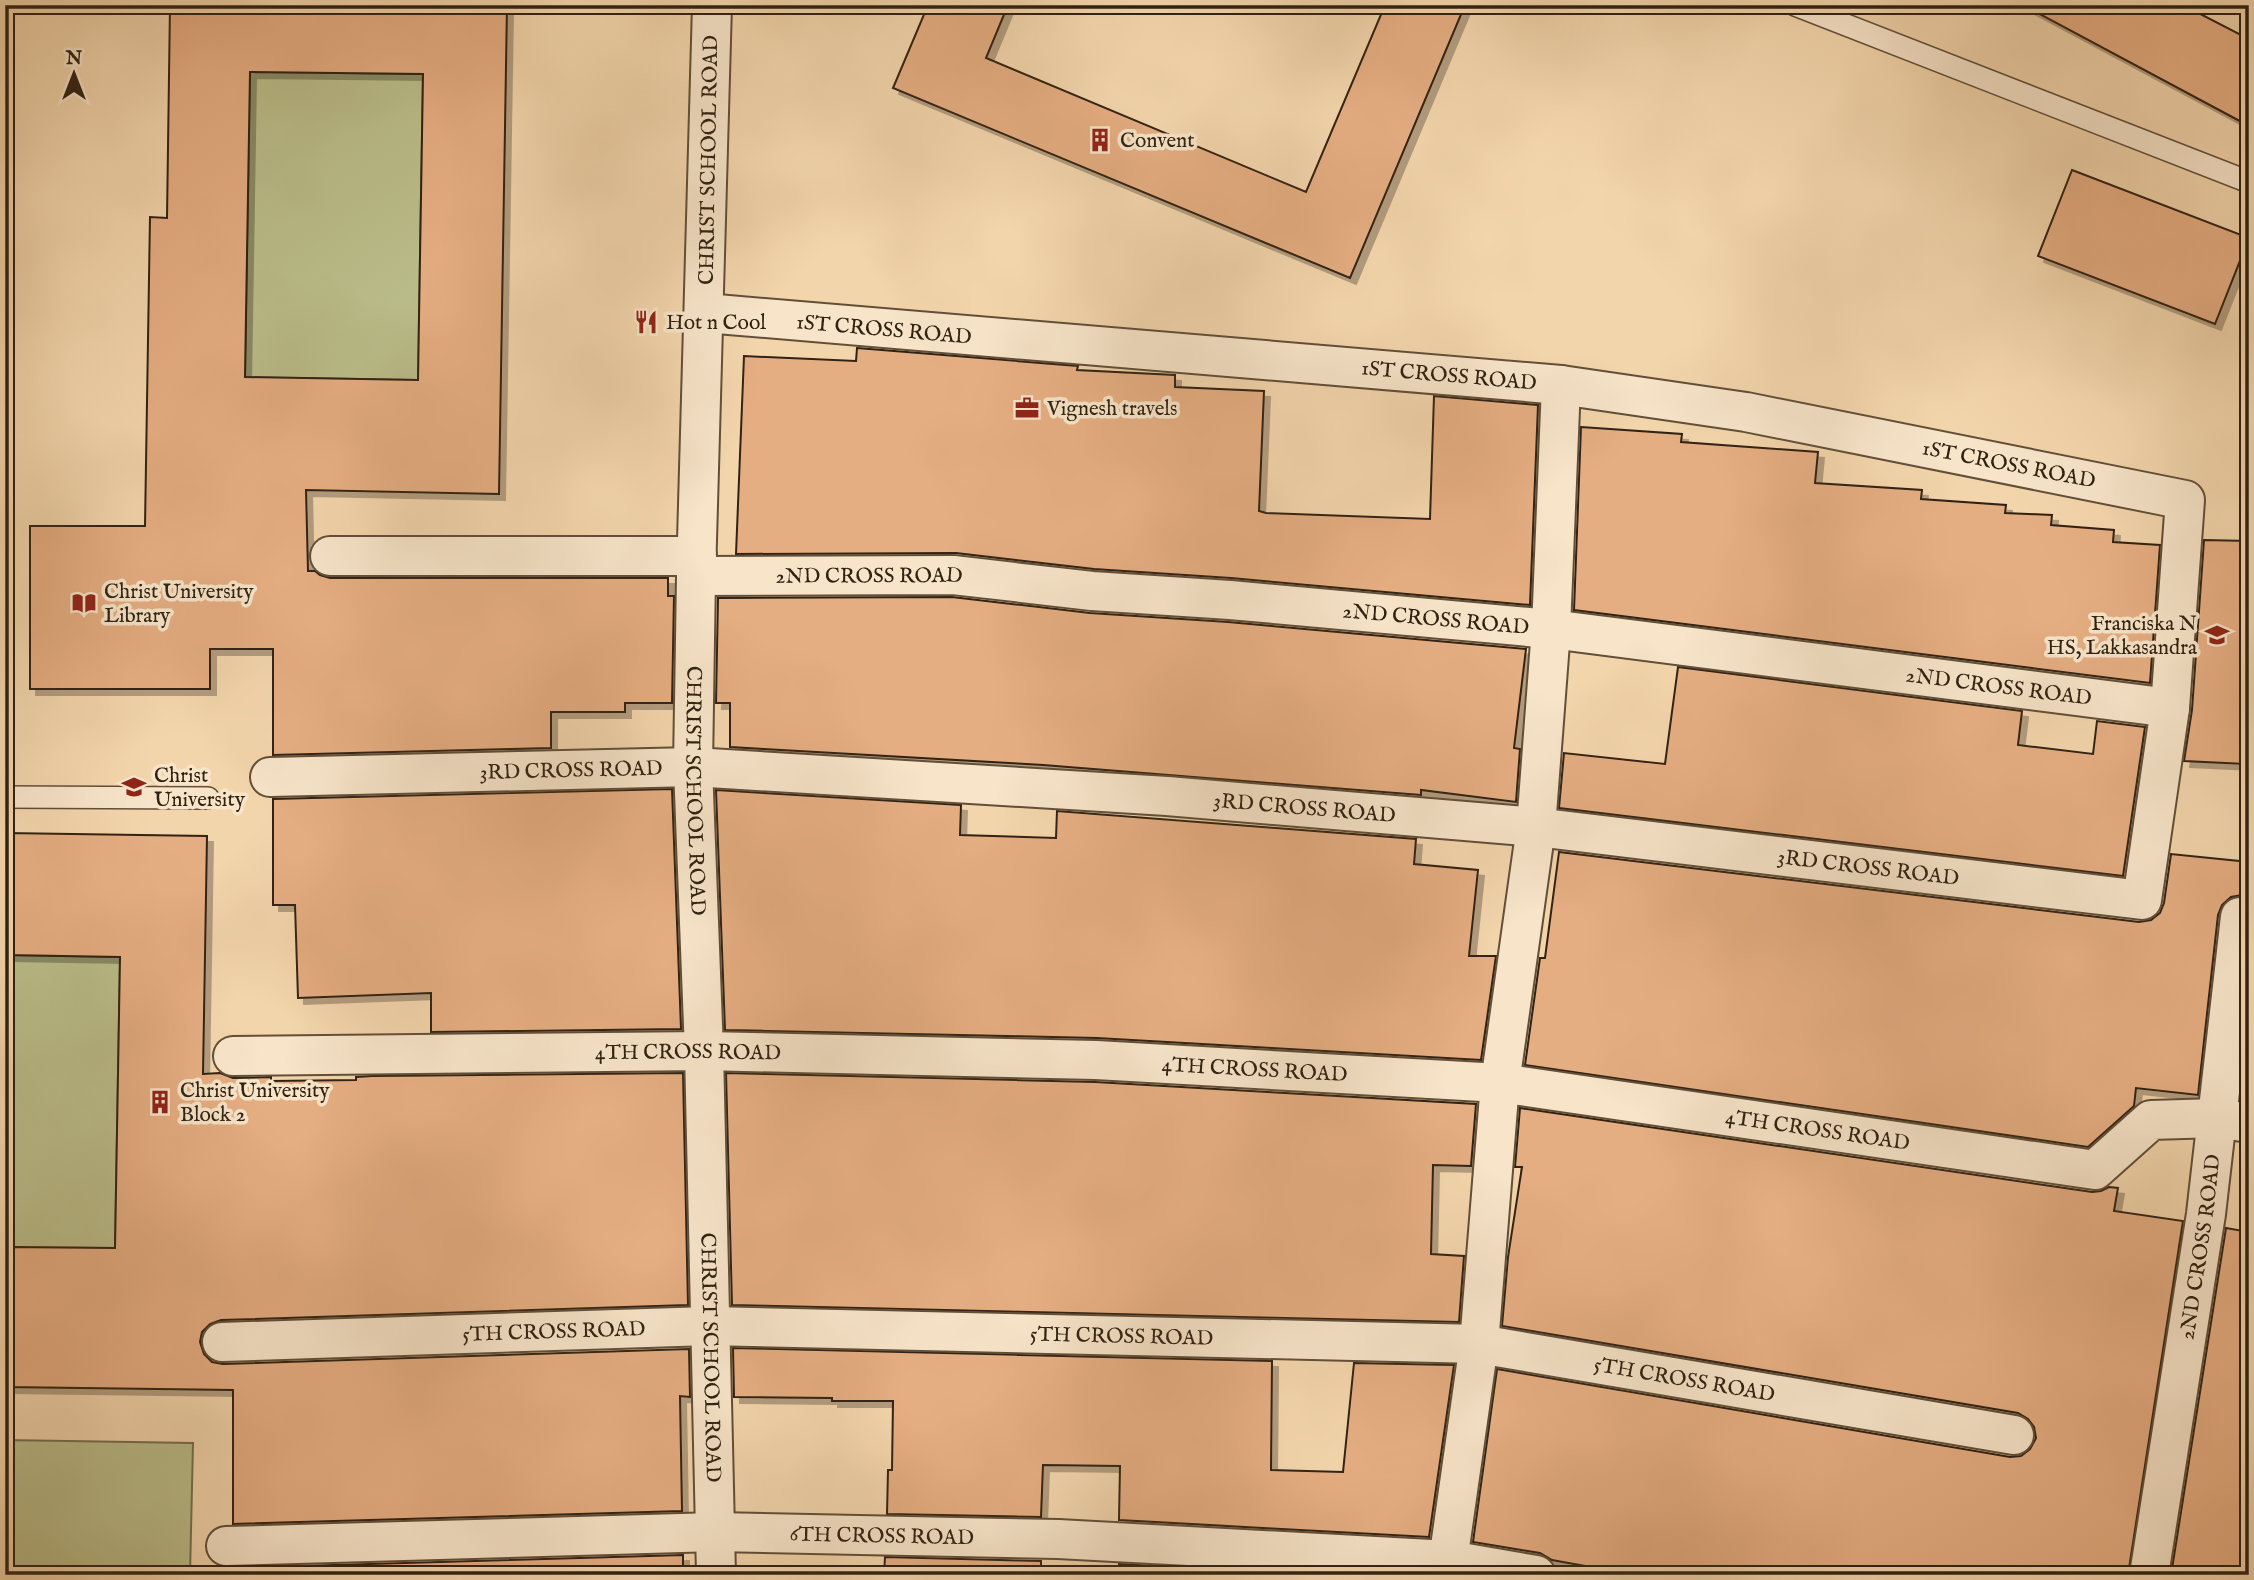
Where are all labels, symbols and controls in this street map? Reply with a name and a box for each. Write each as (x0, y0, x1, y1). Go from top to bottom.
street label: CHRIST SCHOOL ROAD (694, 35, 725, 285)
north arrow (38, 38, 108, 108)
text: N (65, 47, 83, 71)
building icon: Convent (1086, 126, 1114, 154)
place label: Convent (1120, 128, 1194, 155)
restaurant icon: Hot n Cool (632, 308, 660, 336)
street label: 1ST CROSS ROAD (795, 309, 973, 352)
place label: Hot n Cool (666, 310, 766, 337)
street label: 1ST CROSS ROAD (1360, 355, 1538, 398)
office icon: Vignesh travels (1013, 394, 1041, 422)
place label: Vignesh travels (1046, 396, 1177, 423)
street label: 1ST CROSS ROAD (1920, 435, 2098, 496)
street label: 2ND CROSS ROAD (775, 562, 964, 591)
place label: Christ University Library (104, 579, 254, 630)
library icon: Christ University Library (70, 589, 98, 617)
street label: 2ND CROSS ROAD (1341, 598, 1530, 642)
place label: Franciska N HS, Lakkasandra (2047, 611, 2198, 662)
school or university icon: Franciska N HS, Lakkasandra (2203, 621, 2231, 649)
street label: 2ND CROSS ROAD (1904, 662, 2093, 713)
street label: CHRIST SCHOOL ROAD (678, 666, 711, 916)
street label: 3RD CROSS ROAD (479, 756, 663, 787)
place label: Christ University (154, 763, 246, 814)
school or university icon: Christ University (120, 773, 148, 801)
street label: 3RD CROSS ROAD (1212, 788, 1397, 830)
street label: 3RD CROSS ROAD (1776, 844, 1961, 893)
street label: 4TH CROSS ROAD (595, 1039, 781, 1068)
street label: 4TH CROSS ROAD (1161, 1052, 1348, 1089)
place label: Christ University Block 2 (180, 1078, 330, 1129)
building icon: Christ University Block 2 (146, 1088, 174, 1116)
street label: 4TH CROSS ROAD (1724, 1104, 1912, 1158)
street label: 2ND CROSS ROAD (2174, 1153, 2228, 1342)
street label: CHRIST SCHOOL ROAD (693, 1232, 726, 1483)
street label: 5TH CROSS ROAD (462, 1316, 646, 1349)
street label: 5TH CROSS ROAD (1030, 1322, 1213, 1353)
street label: 5TH CROSS ROAD (1592, 1352, 1777, 1409)
street label: 6TH CROSS ROAD (789, 1522, 974, 1552)

